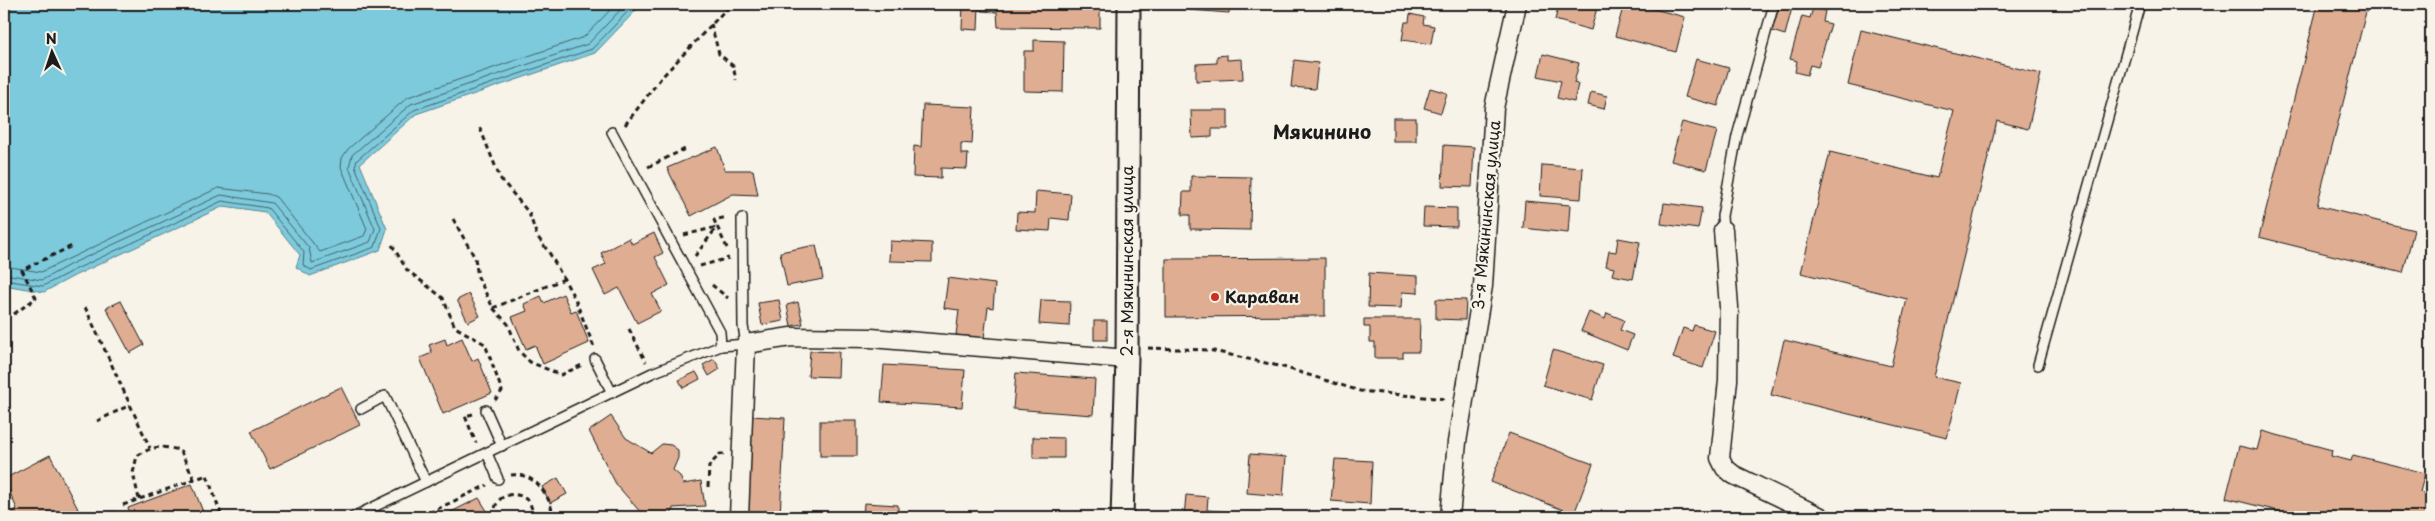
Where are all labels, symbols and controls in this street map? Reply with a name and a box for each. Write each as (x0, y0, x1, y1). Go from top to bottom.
north arrow (28, 28, 78, 78)
text: N (45, 28, 57, 49)
district label: Мякинино (1273, 117, 1371, 145)
street label: 3-я Мякининская улица (1465, 119, 1505, 311)
street label: 2-я Мякининская улица (1114, 166, 1138, 356)
place label: Караван (1225, 284, 1299, 308)
marker: Караван (1209, 291, 1221, 303)

